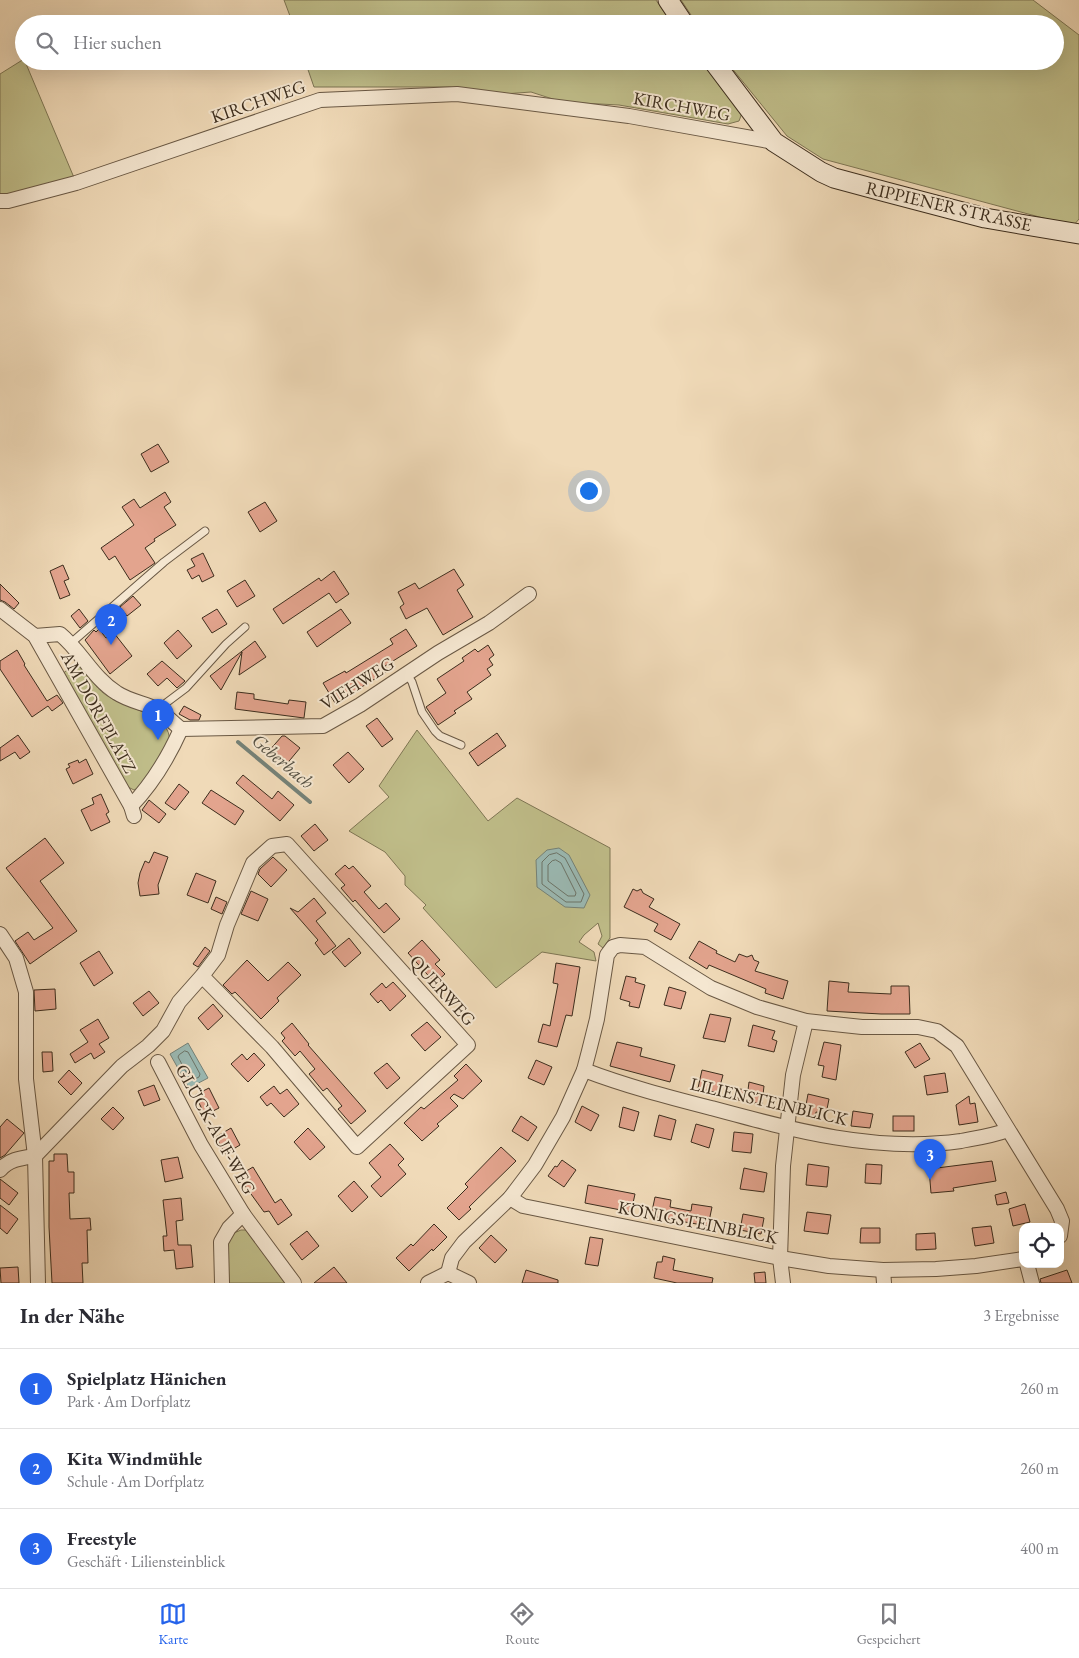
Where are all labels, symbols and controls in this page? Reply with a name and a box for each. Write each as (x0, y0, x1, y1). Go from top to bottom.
search box (15, 15, 1064, 70)
icon: search (33, 29, 61, 57)
text: Hier suchen (73, 30, 162, 55)
street label: KIRCHWEG (208, 74, 308, 128)
street label: KIRCHWEG (632, 86, 732, 126)
street label: RIPPIENER STRASSE (864, 176, 1034, 236)
your location (576, 478, 602, 504)
pin: 2 (95, 604, 127, 645)
street label: AM DORFPLATZ (56, 646, 142, 777)
street label: VIEHWEG (316, 651, 398, 715)
pin: 1 (142, 699, 174, 740)
water label: Geberbach (247, 728, 319, 794)
street label: QUERWEG (405, 950, 481, 1030)
street label: GLÜCK-AUF-WEG (171, 1060, 261, 1198)
street label: LILIENSTEINBLICK (688, 1072, 851, 1130)
pin: 3 (914, 1139, 946, 1180)
street label: KÖNIGSTEINBLICK (616, 1195, 781, 1249)
map controls (1019, 1223, 1064, 1268)
button: locate (1019, 1223, 1064, 1268)
text: In der Nähe (20, 1302, 125, 1329)
text: 3 Ergebnisse (983, 1305, 1059, 1326)
text: Spielplatz Hänichen (67, 1366, 227, 1391)
text: 1 (32, 1378, 40, 1399)
text: 260 m (1020, 1378, 1059, 1399)
text: Park · Am Dorfplatz (67, 1391, 190, 1412)
text: Kita Windmühle (67, 1446, 202, 1471)
text: 2 (32, 1458, 40, 1479)
text: 260 m (1020, 1458, 1059, 1479)
text: Schule · Am Dorfplatz (67, 1471, 204, 1492)
text: Freestyle (67, 1526, 136, 1551)
text: 3 (32, 1538, 40, 1559)
text: 400 m (1020, 1538, 1059, 1559)
text: Geschäft · Liliensteinblick (67, 1551, 225, 1572)
tab: Karte (159, 1600, 188, 1648)
tab: Route (505, 1600, 540, 1648)
tab: Gespeichert (857, 1600, 920, 1648)

